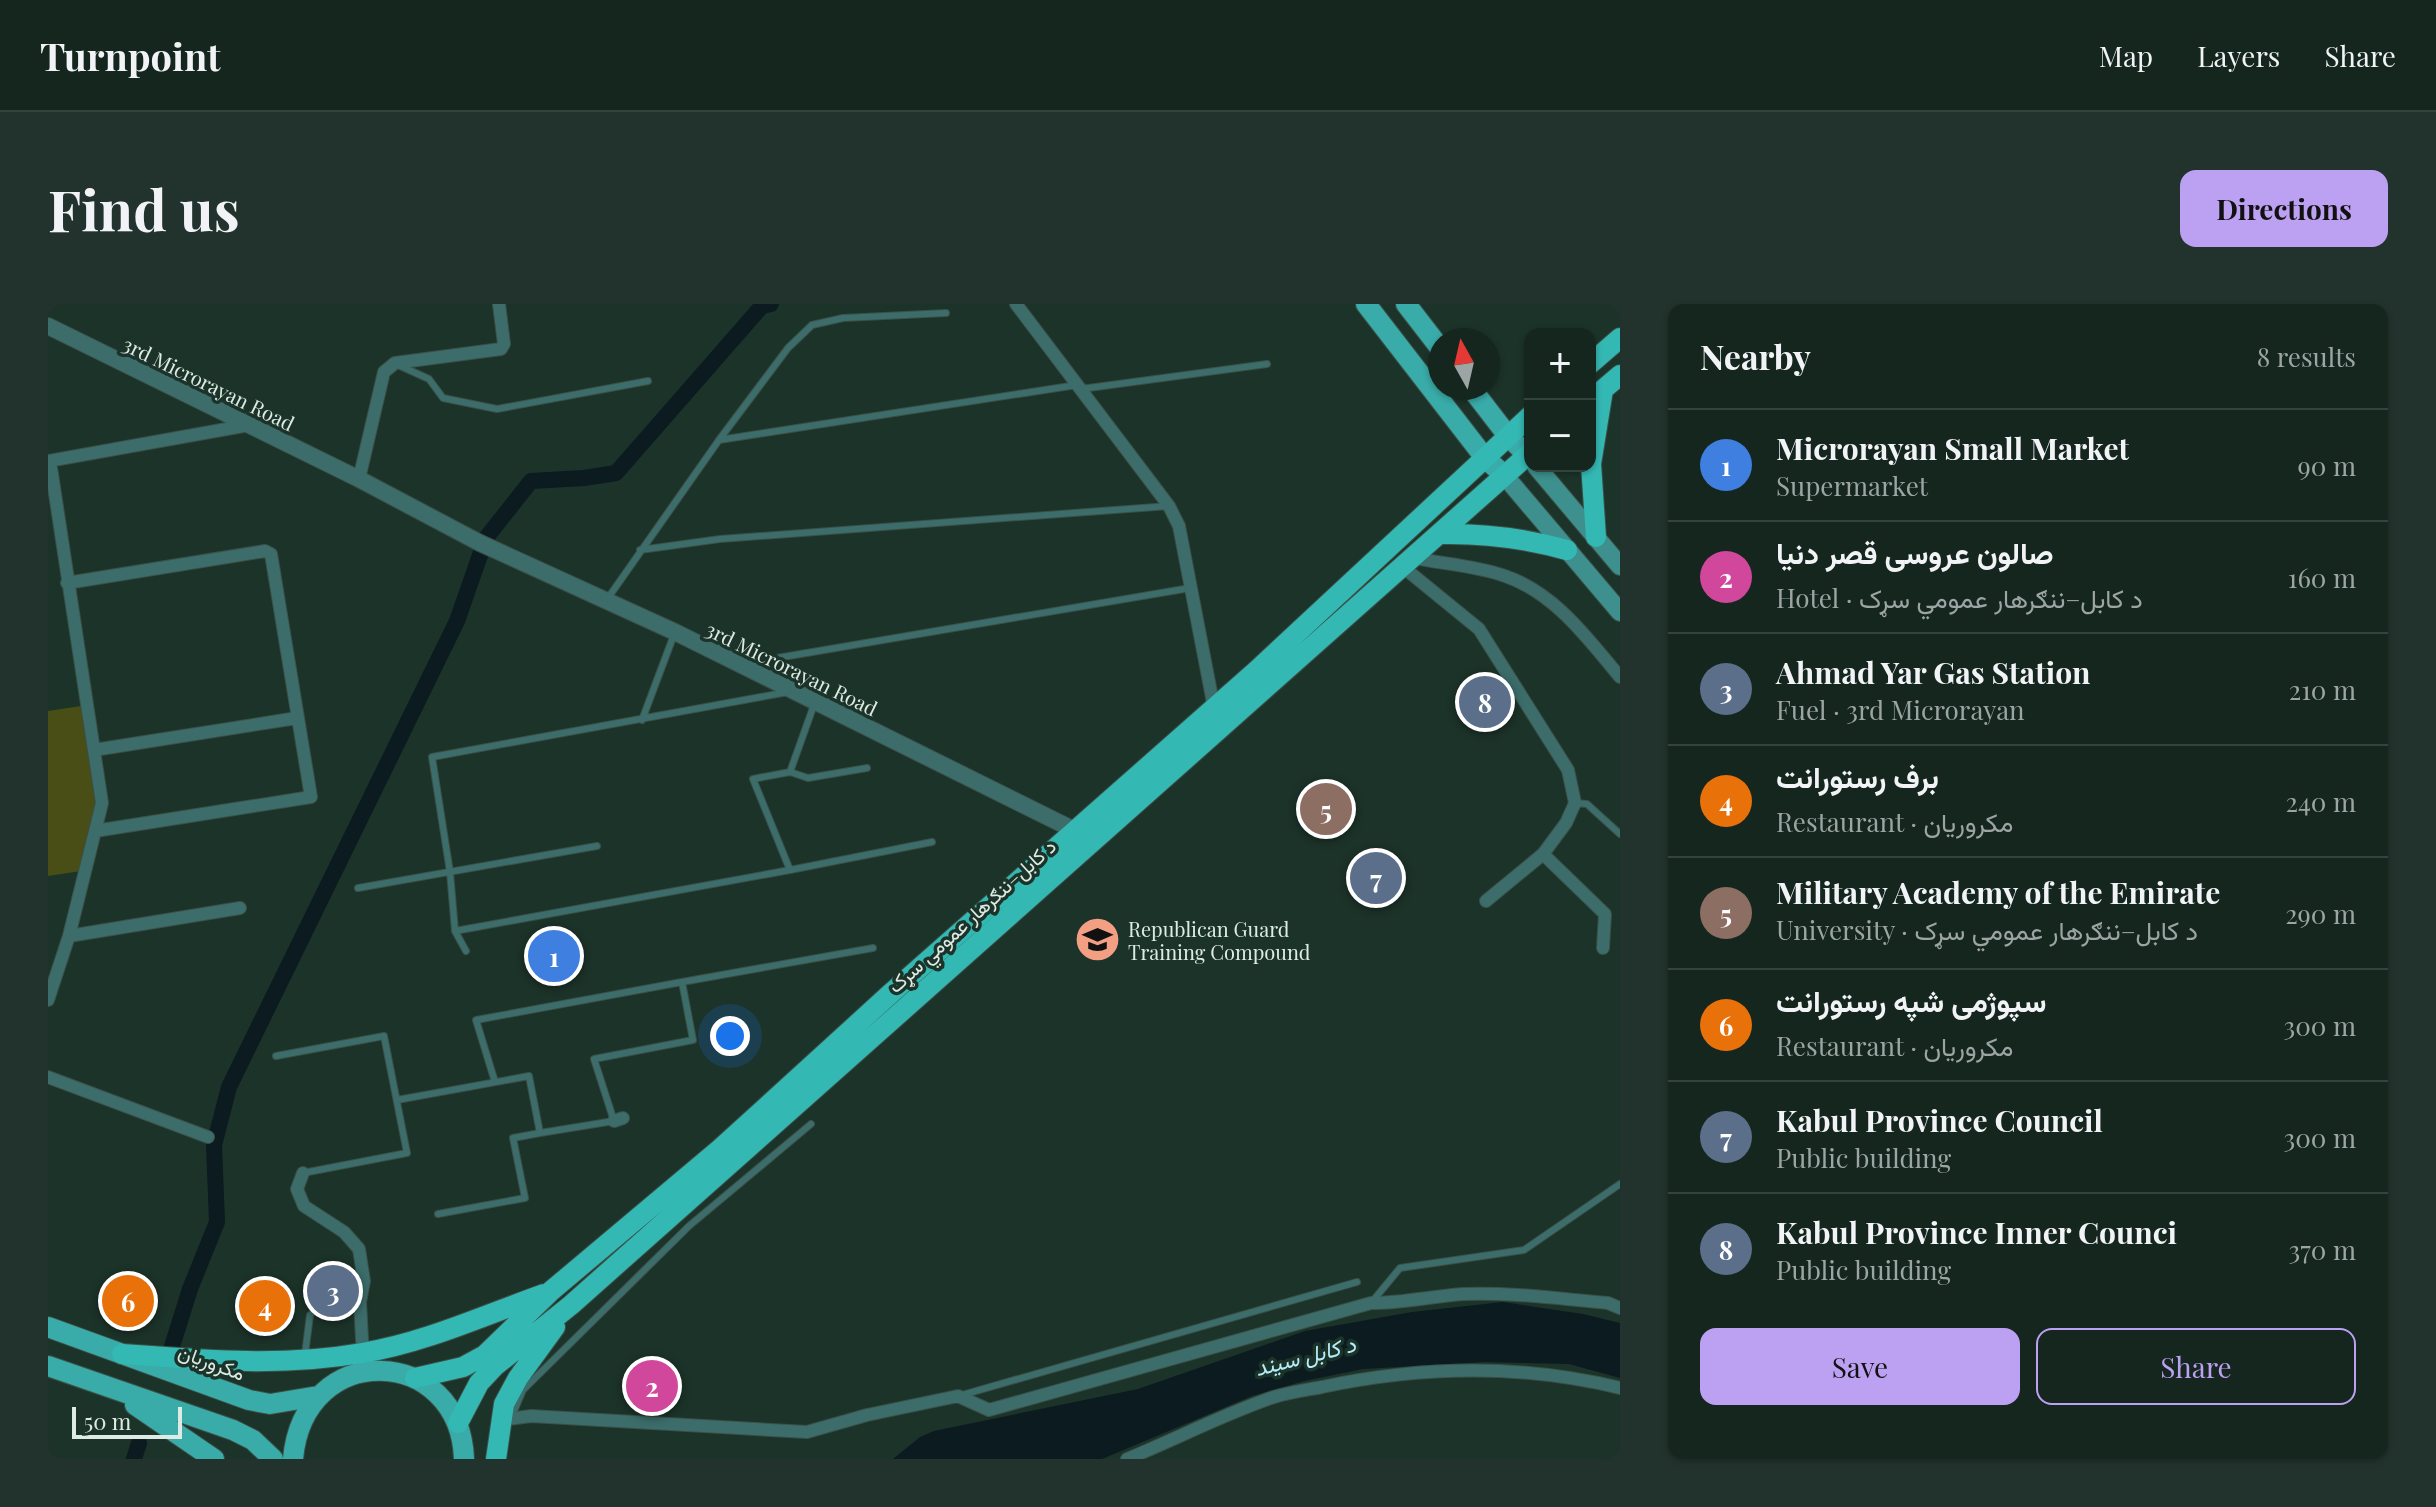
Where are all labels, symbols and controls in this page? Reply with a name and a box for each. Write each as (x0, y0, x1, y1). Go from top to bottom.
text: Turnpoint (40, 30, 221, 81)
text: Map (2099, 37, 2153, 74)
text: Layers (2197, 37, 2280, 74)
text: Share (2324, 37, 2396, 74)
button: Directions (2180, 170, 2388, 247)
text: Find us (48, 171, 240, 246)
north arrow (1428, 328, 1500, 400)
map controls (1524, 328, 1596, 472)
button: + (1524, 328, 1596, 400)
street label: 3rd Microrayan Road (119, 330, 300, 436)
text: Nearby (1700, 333, 1811, 379)
text: 8 results (2257, 339, 2356, 374)
button: − (1524, 400, 1596, 472)
text: Microrayan Small Market (1776, 428, 2129, 468)
text: 1 (1721, 448, 1731, 483)
text: 90 m (2298, 448, 2356, 483)
text: Supermarket (1776, 468, 1928, 503)
text: صالون عروسی قصر دنیا (1776, 532, 2054, 572)
text: 2 (1719, 560, 1733, 595)
text: 160 m (2288, 560, 2356, 595)
text: Hotel · د کابل–ننګرهار عمومي سړک (1776, 580, 2143, 615)
street label: 3rd Microrayan Road (702, 615, 883, 721)
text: Ahmad Yar Gas Station (1776, 652, 2091, 692)
pin: 8 (1459, 672, 1511, 732)
text: 3 (1720, 672, 1732, 707)
text: 210 m (2289, 672, 2356, 707)
text: Fuel · 3rd Microrayan (1776, 692, 2025, 727)
text: برف رستورانت (1776, 756, 1939, 796)
pin: 5 (1300, 779, 1352, 839)
text: 4 (1719, 784, 1733, 819)
text: 240 m (2286, 784, 2356, 819)
text: Restaurant · مکروریان (1776, 804, 2013, 839)
street label: د کابل–ننګرهار عمومي سړک (881, 832, 1064, 1002)
pin: 7 (1350, 848, 1402, 908)
text: Military Academy of the Emirate (1776, 872, 2220, 912)
text: 5 (1720, 896, 1732, 931)
text: 290 m (2285, 896, 2356, 931)
text: University · د کابل–ننګرهار عمومي سړک (1776, 912, 2198, 947)
school or university icon: Republican Guard Training Compound (1073, 915, 1121, 963)
place label: Republican Guard Training Compound (1128, 915, 1311, 965)
pin: 1 (528, 926, 580, 986)
text: سپوژمی شپه رستورانت (1776, 980, 2046, 1020)
text: 6 (1719, 1008, 1733, 1043)
text: 300 m (2284, 1008, 2356, 1043)
your location (710, 1016, 750, 1056)
text: Restaurant · مکروریان (1776, 1028, 2013, 1063)
text: Kabul Province Council (1776, 1100, 2103, 1140)
text: 7 (1720, 1120, 1732, 1155)
text: 300 m (2284, 1120, 2356, 1155)
text: Public building (1776, 1140, 1951, 1175)
text: Kabul Province Inner Counci (1776, 1212, 2177, 1252)
text: 8 (1719, 1232, 1733, 1267)
text: 370 m (2289, 1232, 2356, 1267)
text: Public building (1776, 1252, 1951, 1287)
pin: 3 (307, 1261, 359, 1321)
pin: 6 (102, 1271, 154, 1331)
pin: 4 (239, 1276, 291, 1336)
water label: د کابل سيند (1251, 1328, 1359, 1382)
button: Save (1700, 1328, 2020, 1405)
button: Share (2036, 1328, 2356, 1405)
street label: مکروریان (175, 1337, 249, 1386)
pin: 2 (626, 1356, 678, 1416)
scale bar (72, 1403, 182, 1439)
text: 50 m (84, 1406, 131, 1436)

